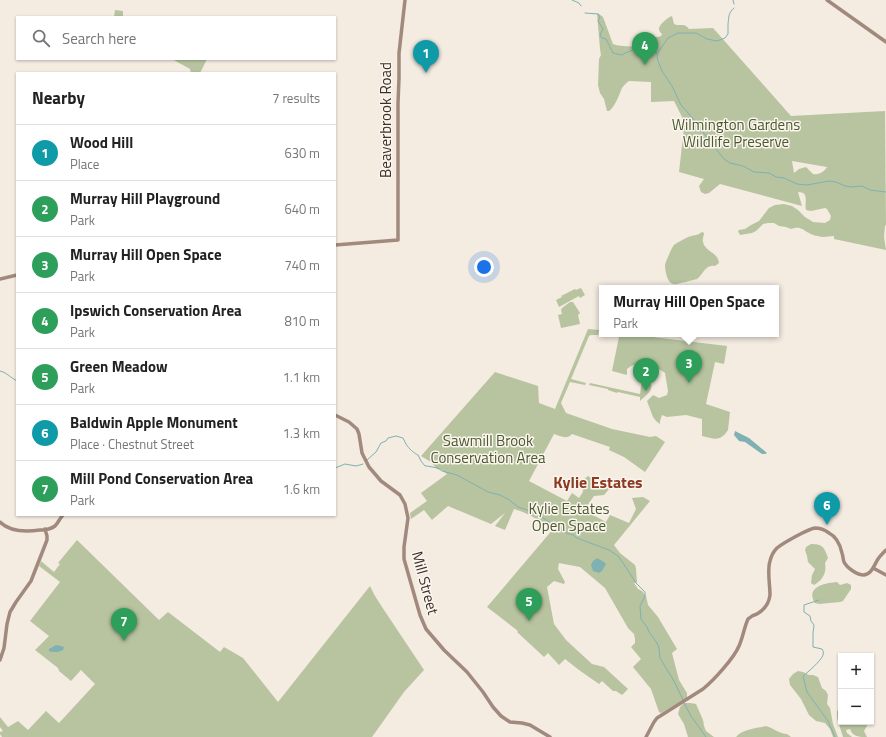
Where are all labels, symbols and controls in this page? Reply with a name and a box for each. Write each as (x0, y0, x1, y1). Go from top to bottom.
search box (16, 16, 336, 60)
icon: search (30, 27, 52, 49)
text: Search here (62, 27, 136, 50)
pin: 4 (632, 32, 658, 65)
pin: 1 (413, 40, 439, 73)
street label: Beaverbrook Road (374, 62, 397, 178)
text: Nearby (32, 85, 85, 111)
text: 7 results (272, 88, 320, 108)
park label: Wilmington Gardens Wildlife Preserve (672, 113, 800, 153)
text: Wood Hill (70, 131, 133, 154)
text: 1 (41, 143, 49, 163)
text: 630 m (284, 143, 320, 163)
text: Place (70, 154, 99, 174)
text: Murray Hill Playground (70, 187, 220, 210)
text: 2 (41, 199, 49, 219)
text: 640 m (284, 199, 320, 219)
text: Park (70, 210, 95, 230)
text: Murray Hill Open Space (70, 243, 222, 266)
text: 3 (41, 255, 49, 275)
text: 740 m (284, 255, 320, 275)
your location (474, 257, 494, 277)
text: Park (70, 266, 95, 286)
popup (599, 285, 779, 337)
text: Murray Hill Open Space (613, 290, 765, 313)
text: Ipswich Conservation Area (70, 299, 242, 322)
text: 4 (41, 311, 49, 331)
text: 810 m (284, 311, 320, 331)
text: Park (613, 313, 638, 333)
text: Park (70, 322, 95, 342)
pin: 3 (676, 350, 702, 383)
text: Green Meadow (70, 355, 168, 378)
pin: 2 (633, 358, 659, 391)
text: 5 (41, 367, 49, 387)
text: 1.1 km (283, 367, 320, 387)
text: Park (70, 378, 95, 398)
text: Baldwin Apple Monument (70, 411, 238, 434)
text: 6 (41, 423, 49, 443)
text: 1.3 km (283, 423, 320, 443)
park label: Sawmill Brook Conservation Area (430, 429, 546, 469)
text: Place · Chestnut Street (70, 434, 194, 454)
text: Mill Pond Conservation Area (70, 467, 253, 490)
district label: Kylie Estates (553, 470, 643, 494)
text: 7 (41, 479, 49, 499)
text: 1.6 km (283, 479, 320, 499)
text: Park (70, 490, 95, 510)
pin: 6 (814, 492, 840, 525)
park label: Kylie Estates Open Space (529, 497, 609, 537)
street label: Mill Street (406, 549, 445, 618)
pin: 5 (516, 588, 542, 621)
pin: 7 (111, 608, 137, 641)
map controls (838, 653, 874, 725)
button: + (838, 653, 874, 689)
button: − (838, 689, 874, 725)

